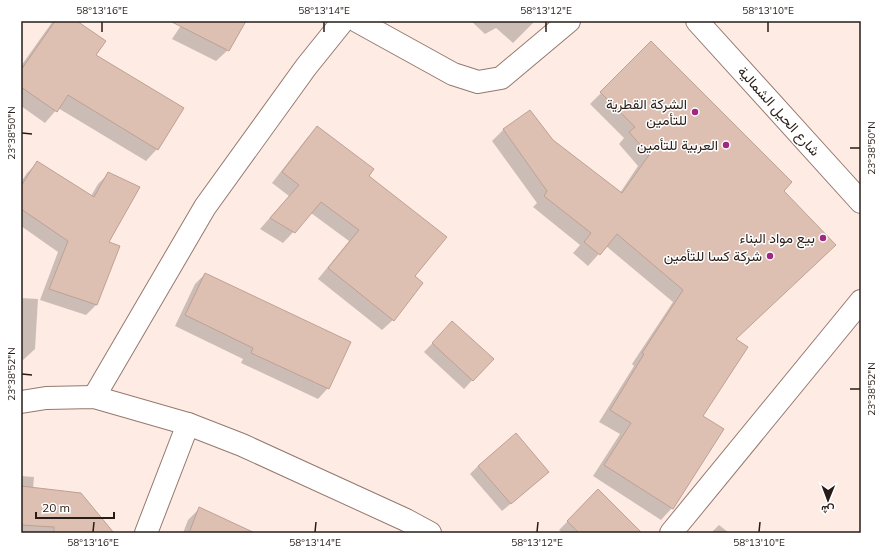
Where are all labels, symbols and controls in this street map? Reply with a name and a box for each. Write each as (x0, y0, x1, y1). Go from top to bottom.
text: 58°13'16"E (76, 4, 128, 17)
text: 58°13'14"E (298, 4, 350, 17)
text: 58°13'12"E (520, 4, 572, 17)
text: 58°13'10"E (742, 4, 794, 17)
street label: شارع الحيل الشمالية (733, 62, 824, 161)
place label: الشركة القطرية للتأمين (606, 95, 687, 129)
text: 23°38'50"N (5, 106, 18, 160)
marker: الشركة القطرية للتأمين (690, 107, 700, 117)
text: 23°38'50"N (865, 121, 878, 175)
place label: العربية للتأمين (637, 136, 718, 154)
marker: العربية للتأمين (721, 140, 731, 150)
place label: بيع مواد البناء (739, 229, 815, 249)
marker: بيع مواد البناء (818, 233, 828, 243)
place label: شركة كسا للتأمين (664, 247, 762, 265)
marker: شركة كسا للتأمين (765, 251, 775, 261)
text: 23°38'52"N (5, 347, 18, 401)
text: 23°38'52"N (865, 362, 878, 416)
north arrow (808, 480, 848, 520)
scale bar (36, 494, 114, 520)
text: 20 m (42, 500, 70, 515)
text: ش (821, 503, 835, 517)
text: 58°13'16"E (67, 536, 119, 549)
text: 58°13'14"E (289, 536, 341, 549)
text: 58°13'12"E (511, 536, 563, 549)
text: 58°13'10"E (733, 536, 785, 549)

